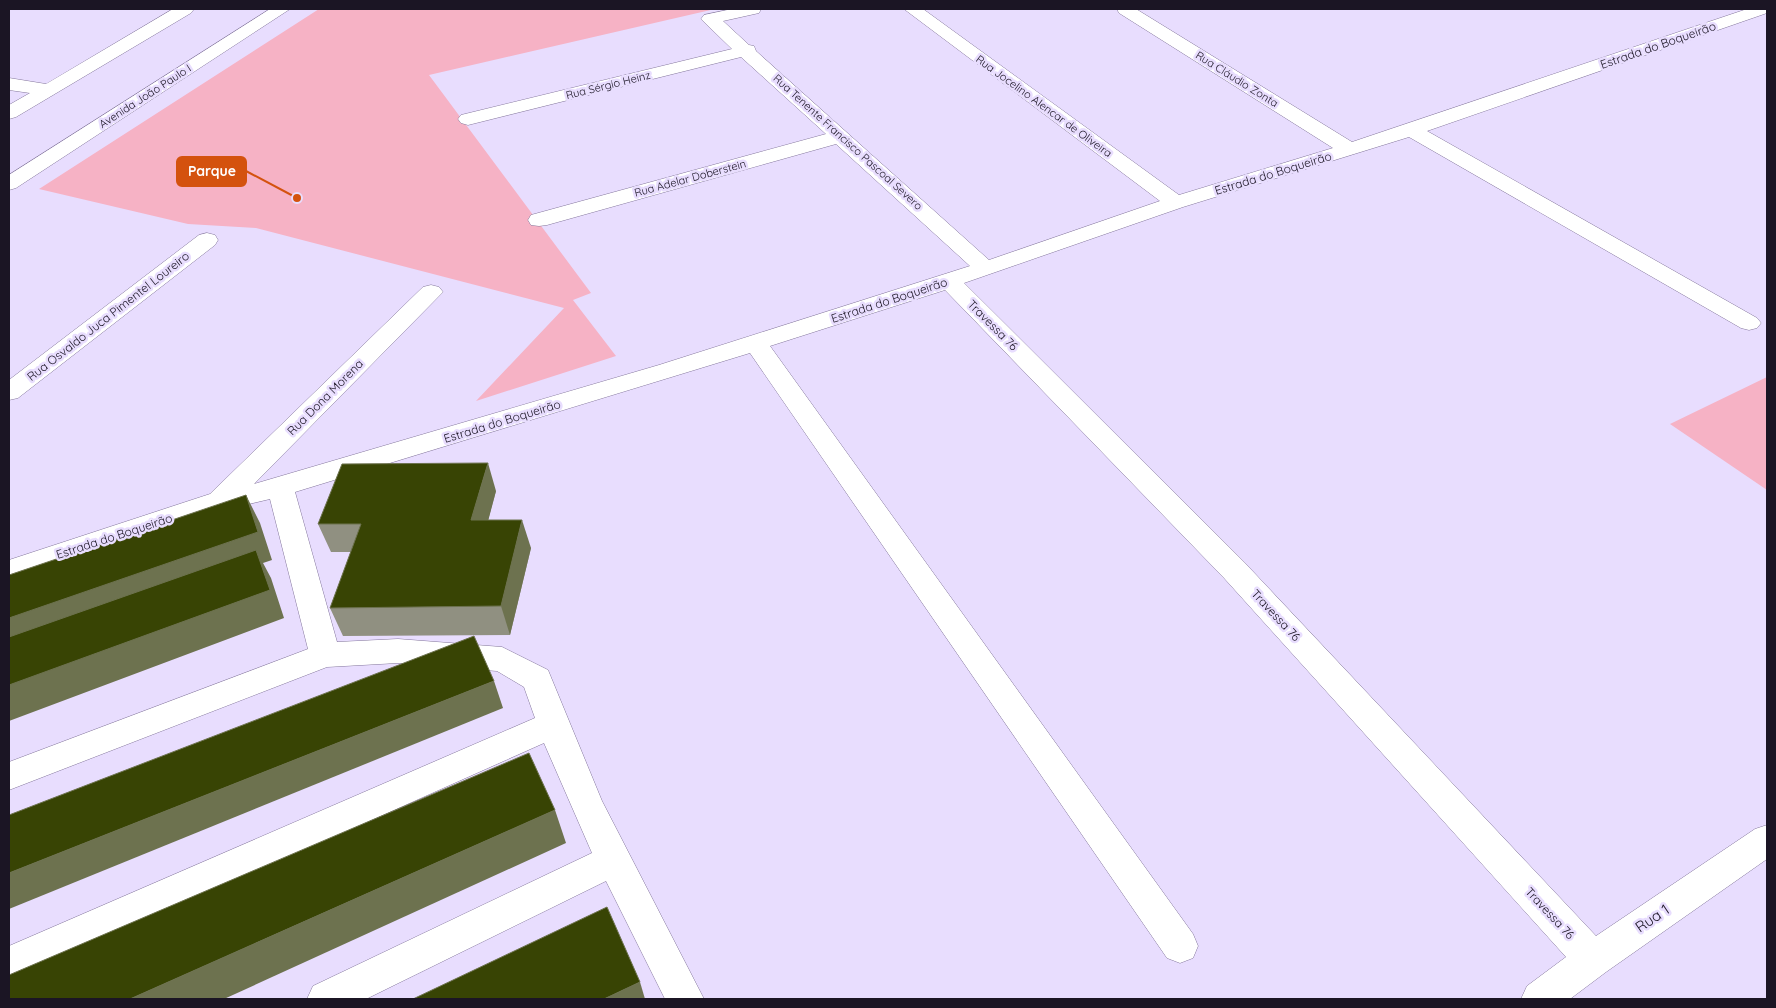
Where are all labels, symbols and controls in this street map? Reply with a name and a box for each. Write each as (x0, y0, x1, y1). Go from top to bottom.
street label: Estrada do Boqueirão (1598, 18, 1718, 72)
street label: Rua Cláudio Zonta (1193, 48, 1281, 110)
street label: Rua Jocelino Alencar de Oliveira (973, 52, 1115, 160)
street label: Avenida João Paulo I (96, 61, 194, 131)
street label: Rua Sérgio Heinz (564, 68, 652, 102)
street label: Rua Tenente Francisco Pascoal Severo (770, 71, 926, 213)
street label: Estrada do Boqueirão (1213, 148, 1333, 198)
street label: Rua Adelar Doberstein (633, 156, 747, 200)
callout: Parque (177, 157, 246, 186)
text: Parque (188, 162, 236, 180)
street label: Rua Osvaldo Juca Pimentel Loureiro (24, 248, 192, 384)
street label: Estrada do Boqueirão (829, 274, 949, 326)
street label: Travessa 76 (965, 297, 1022, 354)
street label: Rua Dona Morena (284, 356, 366, 438)
street label: Estrada do Boqueirão (442, 396, 562, 446)
street label: Estrada do Boqueirão (54, 510, 174, 562)
street label: Travessa 76 (1248, 586, 1304, 644)
street label: Travessa 76 (1522, 884, 1578, 942)
street label: Rua 1 (1631, 900, 1673, 936)

